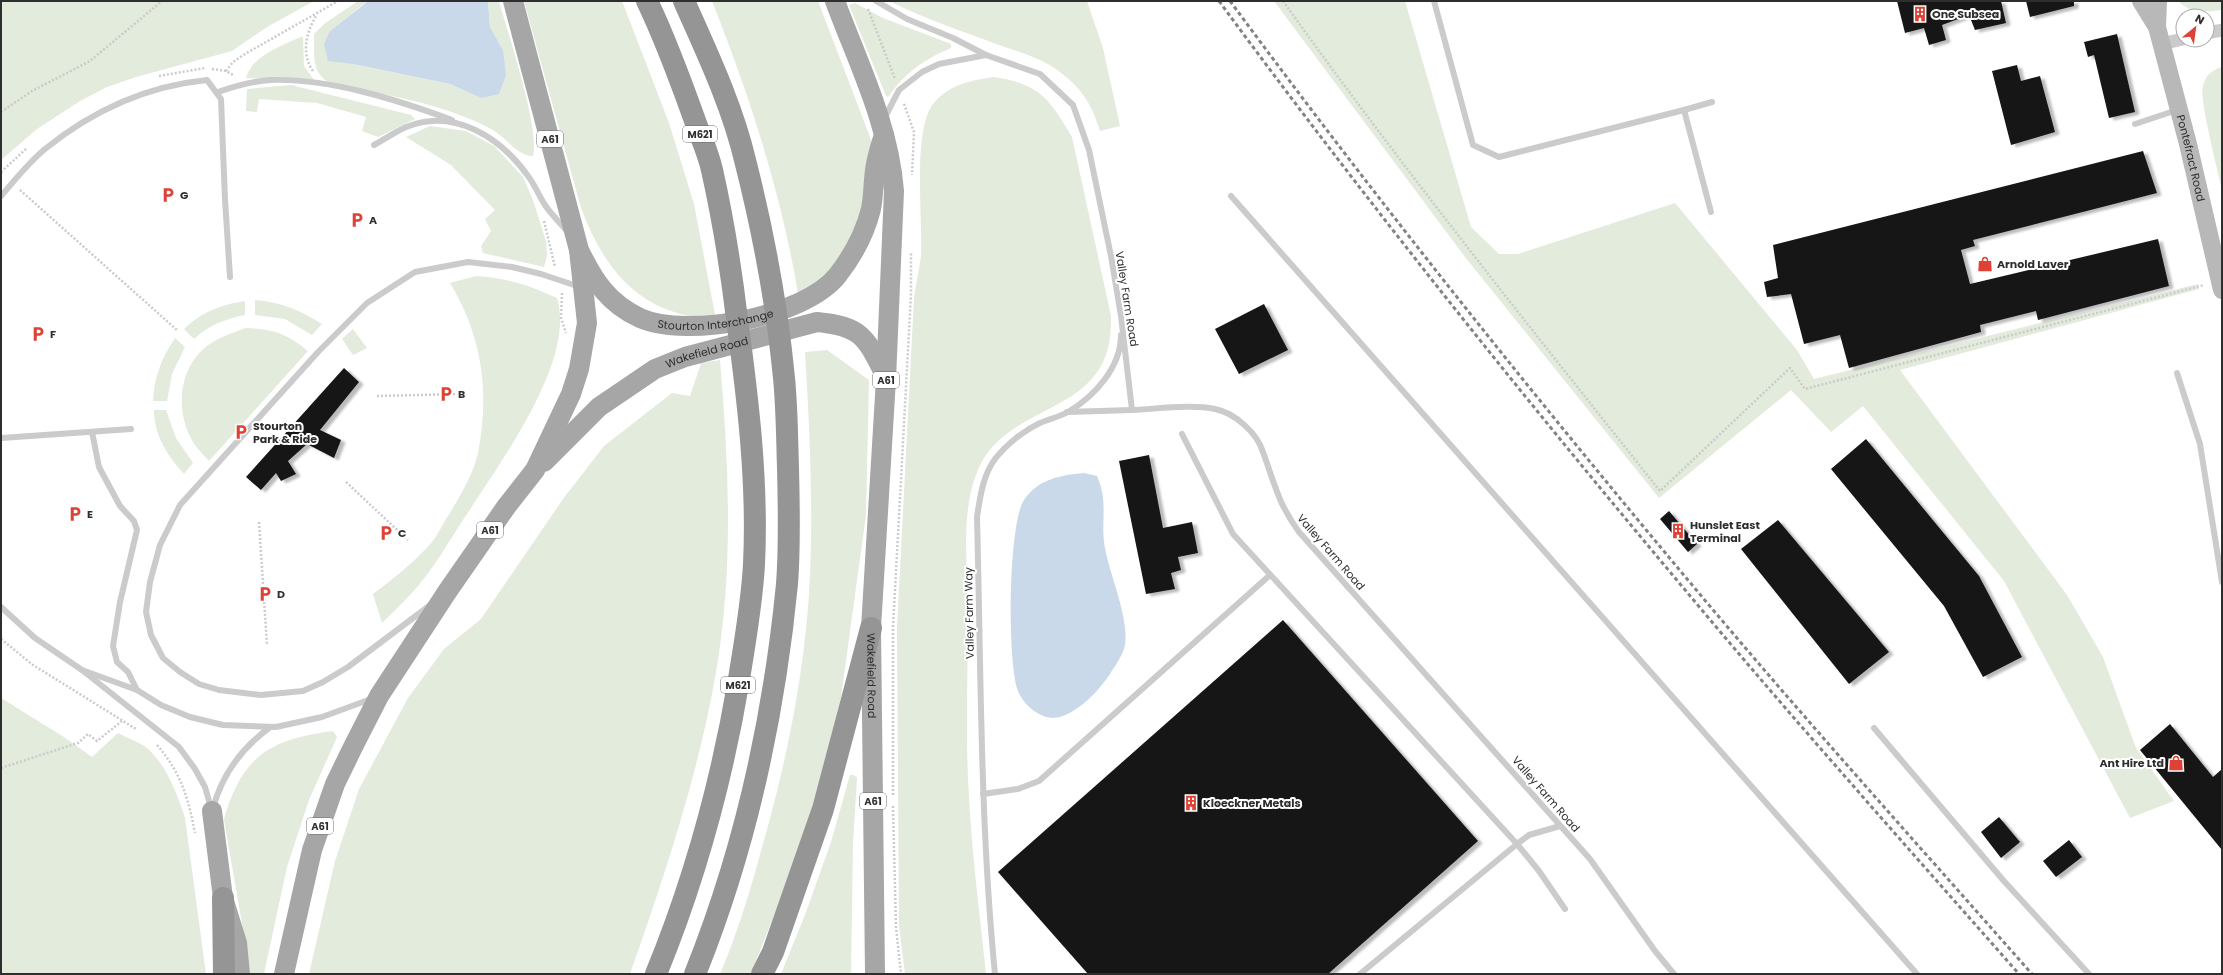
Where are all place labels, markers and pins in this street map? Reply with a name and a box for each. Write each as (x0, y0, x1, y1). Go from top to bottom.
building icon: One Subsea (1911, 5, 1929, 23)
place label: One Subsea (1932, 6, 1999, 22)
parking icon: G (159, 186, 177, 204)
place label: G (180, 187, 189, 203)
parking icon: A (348, 211, 366, 229)
place label: A (369, 212, 377, 228)
shop icon: Arnold Laver (1976, 255, 1994, 273)
place label: Arnold Laver (1997, 256, 2069, 272)
parking icon: F (29, 325, 47, 343)
place label: F (50, 326, 56, 342)
parking icon: B (437, 385, 455, 403)
place label: B (458, 386, 465, 402)
place label: Stourton Park & Ride (253, 418, 317, 447)
parking icon: Stourton Park & Ride (232, 423, 250, 441)
parking icon: E (66, 505, 84, 523)
place label: E (87, 506, 93, 522)
place label: Hunslet East Terminal (1690, 517, 1760, 546)
building icon: Hunslet East Terminal (1669, 522, 1687, 540)
parking icon: C (377, 524, 395, 542)
place label: C (398, 525, 406, 541)
parking icon: D (256, 585, 274, 603)
place label: D (277, 586, 285, 602)
shop icon: Ant Hire Ltd (2167, 754, 2185, 772)
place label: Ant Hire Ltd (2099, 755, 2164, 771)
building icon: Kloeckner Metals (1182, 794, 1200, 812)
place label: Kloeckner Metals (1203, 795, 1301, 811)

